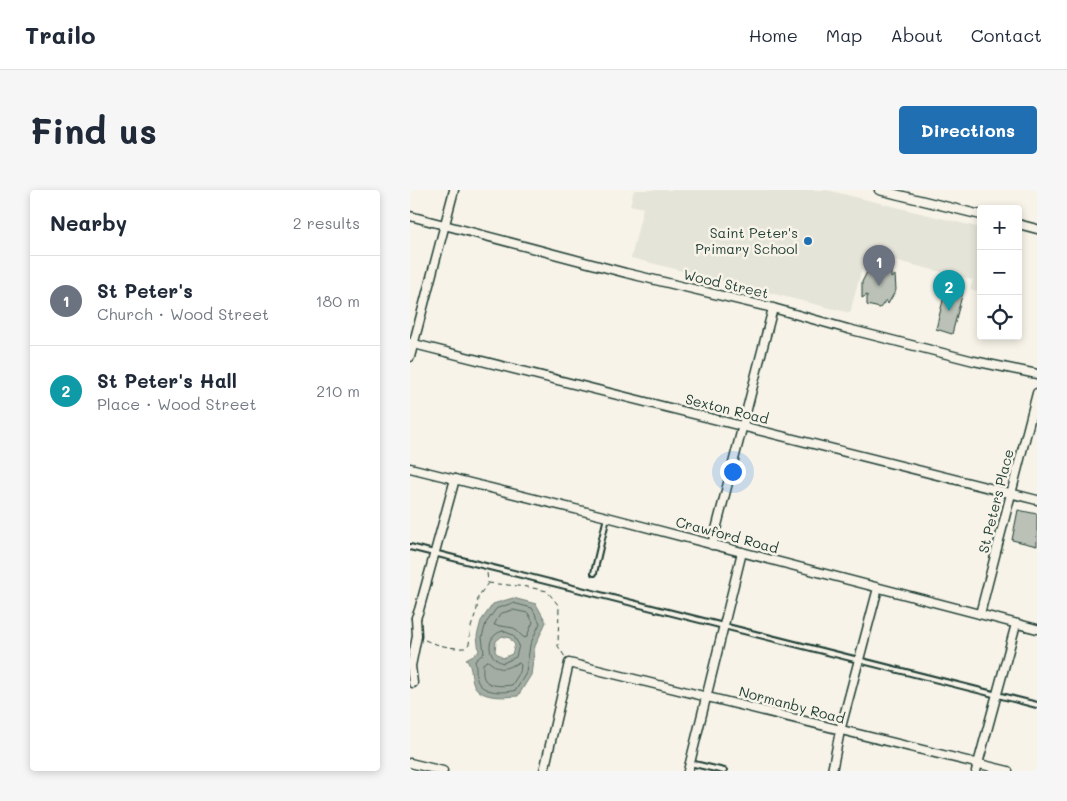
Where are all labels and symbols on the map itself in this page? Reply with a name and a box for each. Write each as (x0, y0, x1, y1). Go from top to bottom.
place label: Saint Peter's Primary School (695, 223, 798, 258)
marker: Saint Peter's Primary School (802, 235, 814, 247)
pin: 1 (863, 245, 895, 286)
street label: Wood Street (682, 264, 771, 303)
pin: 2 (933, 270, 965, 311)
street label: Sexton Road (683, 389, 771, 428)
street label: St Peters Place (973, 447, 1018, 555)
your location (720, 459, 746, 485)
street label: Crawford Road (674, 512, 781, 557)
street label: Normanby Road (737, 681, 847, 728)

